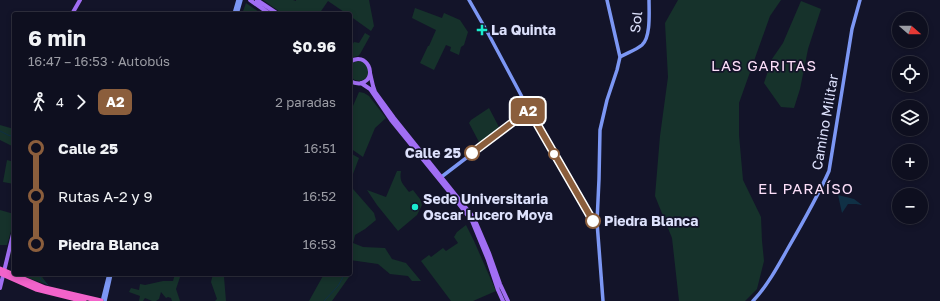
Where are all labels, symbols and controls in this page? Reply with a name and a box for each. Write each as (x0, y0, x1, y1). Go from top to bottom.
street label: Sol (626, 10, 645, 34)
north arrow (892, 12, 928, 48)
map controls (892, 12, 928, 224)
place label: La Quinta (491, 21, 556, 38)
text: 6 min (28, 24, 86, 51)
marker: La Quinta (476, 24, 488, 36)
text: $0.96 (292, 37, 336, 55)
text: 16:47 – 16:53 · Autobús (28, 53, 170, 69)
district label: LAS GARITAS (711, 56, 817, 74)
button: locate (892, 56, 928, 92)
street label: Camino Militar (808, 72, 841, 171)
icon: walk (28, 91, 50, 113)
icon: forward (70, 91, 92, 113)
text: A2 (106, 93, 124, 110)
text: 4 (56, 94, 64, 110)
text: 2 paradas (275, 94, 336, 110)
line badge: A2 (510, 98, 546, 124)
button: layers (892, 100, 928, 136)
text: A2 (519, 102, 537, 119)
text: Calle 25 (58, 139, 118, 157)
text: 16:51 (304, 140, 336, 156)
place label: Calle 25 (405, 144, 461, 161)
button: + (892, 144, 928, 180)
marker: Calle 25 (464, 145, 480, 161)
unlabelled marker (548, 148, 560, 160)
district label: EL PARAÍSO (758, 179, 854, 197)
text: Rutas A-2 y 9 (58, 187, 153, 205)
text: 16:52 (303, 188, 336, 204)
button: − (892, 188, 928, 224)
place label: Sede Universitaria Oscar Lucero Moya (423, 190, 553, 223)
marker: Sede Universitaria Oscar Lucero Moya (410, 202, 420, 212)
place label: Piedra Blanca (604, 212, 698, 229)
marker: Piedra Blanca (585, 213, 601, 229)
text: Piedra Blanca (58, 235, 159, 253)
text: 16:53 (303, 236, 336, 252)

